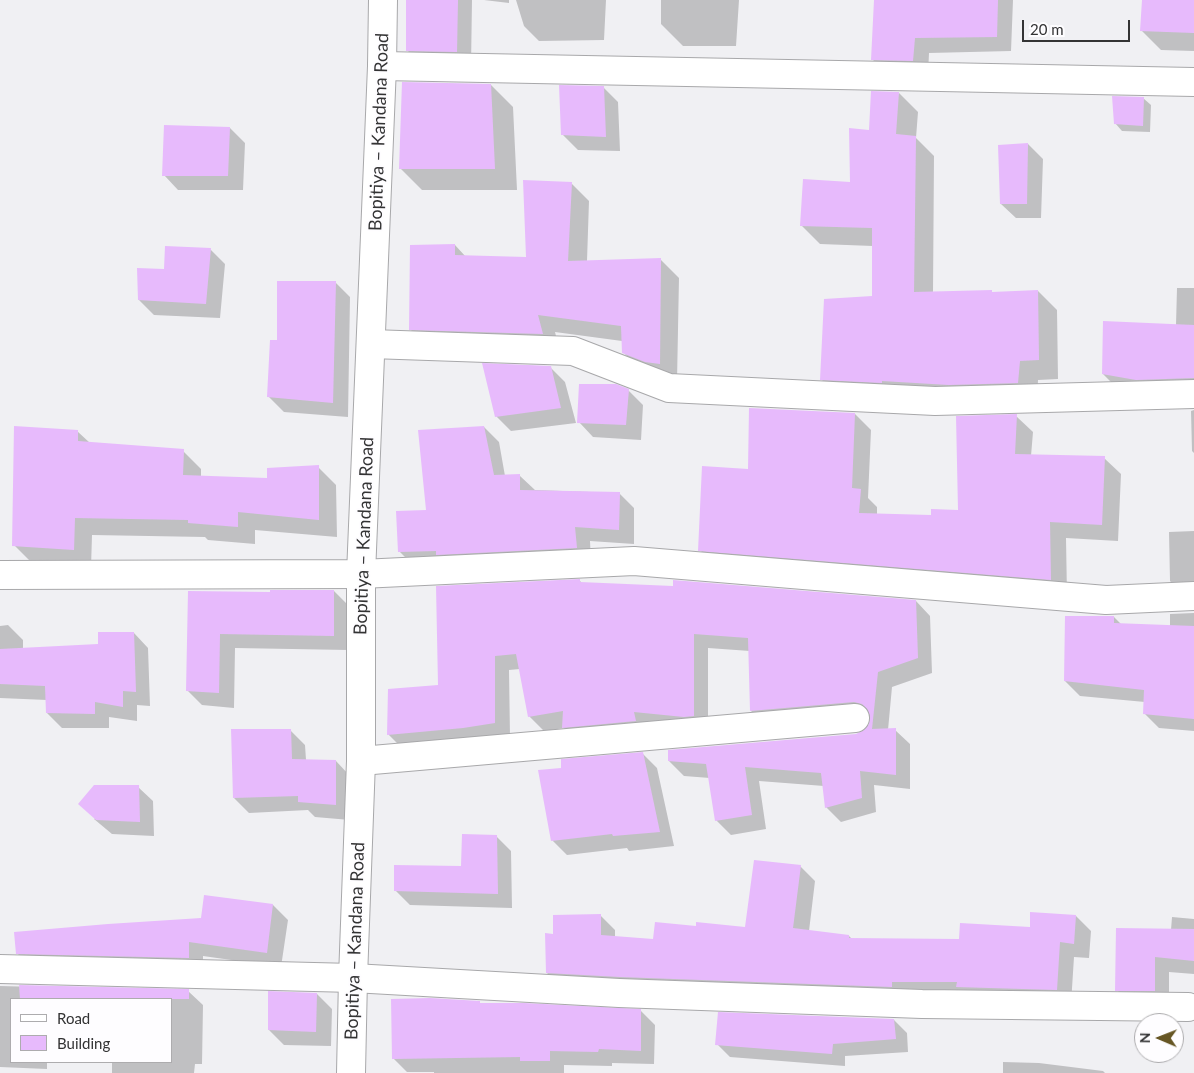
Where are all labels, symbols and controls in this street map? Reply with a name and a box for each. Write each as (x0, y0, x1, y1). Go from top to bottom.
scale bar (1024, 10, 1132, 42)
text: 20 m (1030, 20, 1064, 38)
street label: Bopitiya – Kandana Road (365, 33, 393, 231)
street label: Bopitiya – Kandana Road (350, 437, 378, 635)
street label: Bopitiya – Kandana Road (341, 842, 369, 1040)
legend (10, 998, 172, 1063)
text: Road (57, 1009, 90, 1027)
north arrow (1134, 1013, 1184, 1063)
text: N (1136, 1032, 1153, 1043)
text: Building (57, 1034, 110, 1052)

